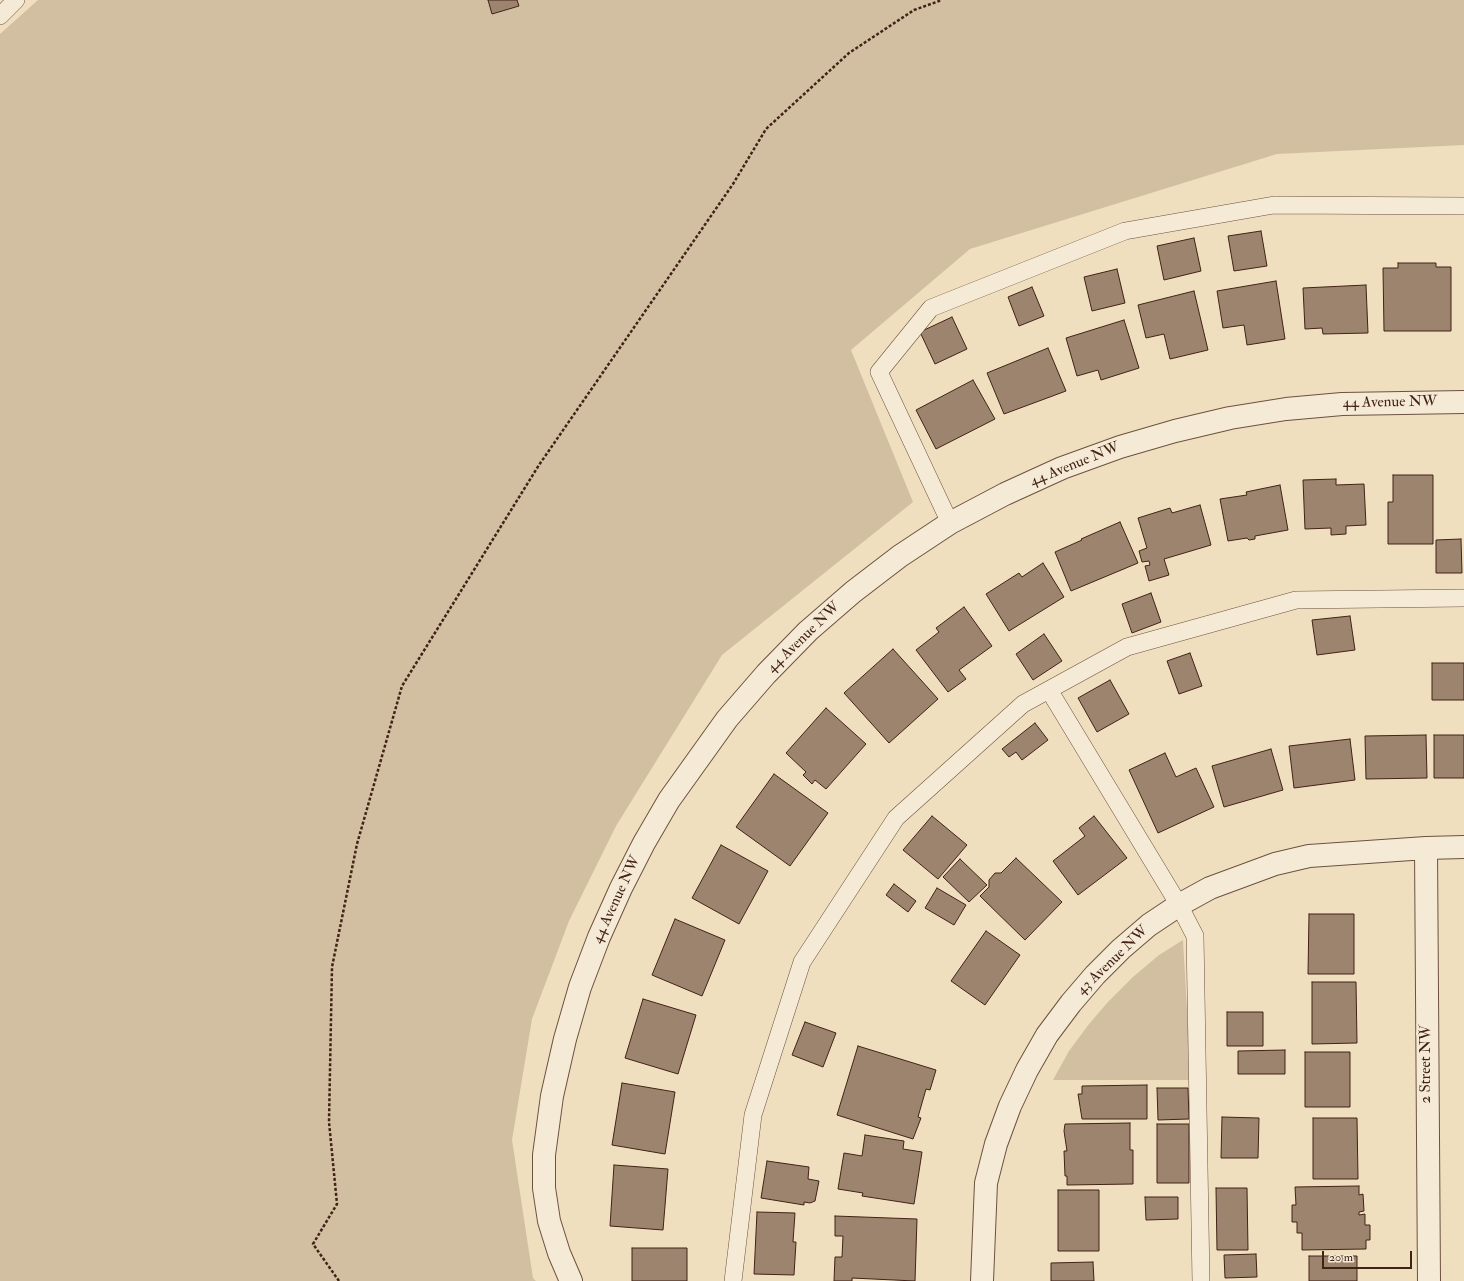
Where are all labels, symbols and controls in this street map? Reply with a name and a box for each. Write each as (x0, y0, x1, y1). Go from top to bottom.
street label: 44 Avenue NW (1343, 393, 1437, 413)
street label: 44 Avenue NW (1028, 439, 1122, 491)
street label: 44 Avenue NW (764, 599, 844, 677)
street label: 44 Avenue NW (589, 853, 645, 947)
street label: 43 Avenue NW (1074, 922, 1152, 1000)
street label: 2 Street NW (1418, 1025, 1436, 1103)
scale bar (1324, 1243, 1414, 1269)
text: 20 m (1329, 1250, 1353, 1265)

